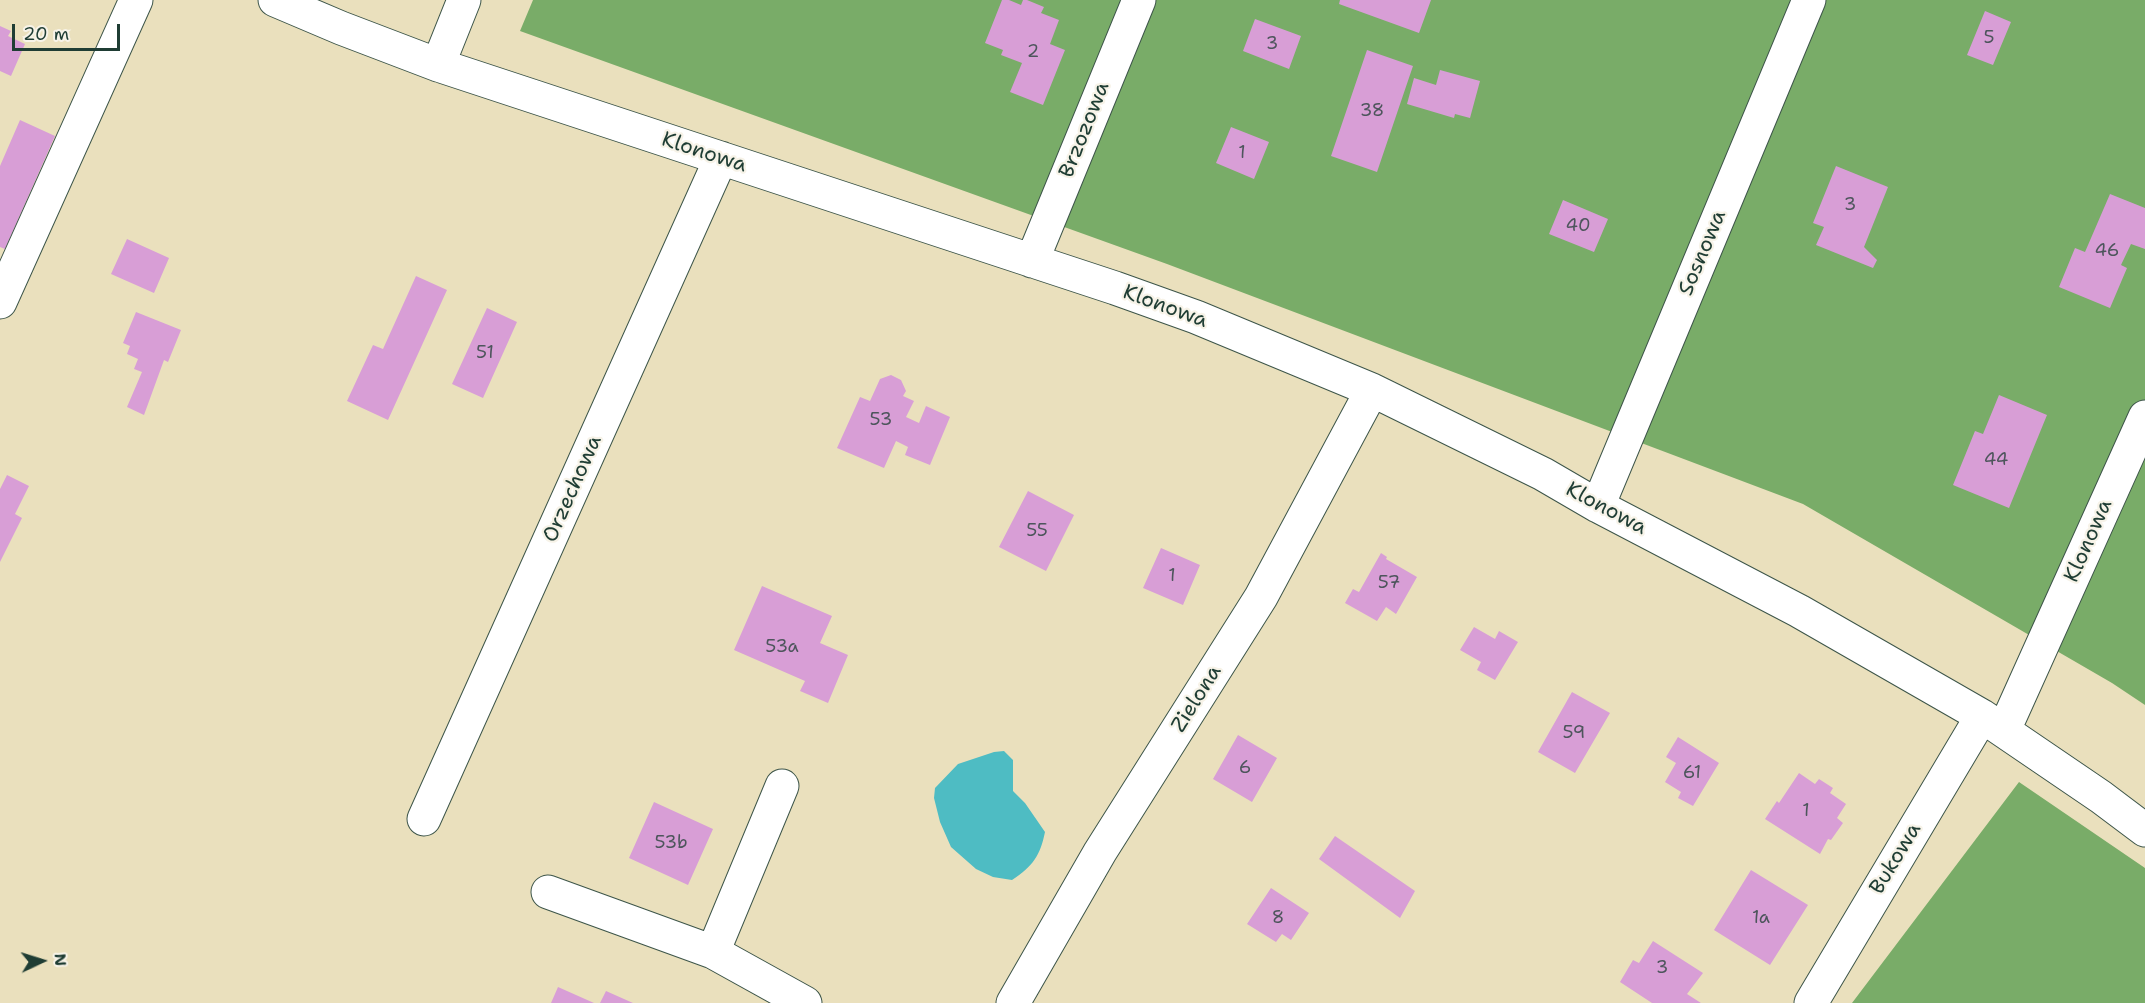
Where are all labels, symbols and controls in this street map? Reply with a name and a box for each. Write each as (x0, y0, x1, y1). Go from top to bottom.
scale bar (15, 12, 123, 50)
text: 20 m (23, 22, 69, 46)
house number: 5 (1983, 27, 1995, 49)
house number: 3 (1266, 33, 1278, 55)
house number: 2 (1027, 41, 1039, 63)
street label: Brzozowa (1054, 78, 1116, 182)
house number: 38 (1360, 100, 1384, 122)
street label: Klonowa (658, 127, 750, 179)
house number: 1 (1238, 142, 1246, 164)
house number: 3 (1844, 194, 1856, 216)
street label: Sosnowa (1674, 207, 1732, 299)
house number: 40 (1565, 215, 1591, 237)
house number: 46 (2095, 240, 2119, 262)
street label: Klonowa (1119, 280, 1211, 334)
house number: 51 (476, 342, 494, 364)
house number: 53 (870, 409, 892, 431)
street label: Orzechowa (538, 432, 608, 546)
house number: 44 (1984, 449, 2008, 471)
street label: Klonowa (1561, 477, 1651, 541)
street label: Klonowa (2060, 496, 2118, 586)
house number: 55 (1026, 520, 1048, 542)
house number: 1 (1168, 565, 1176, 587)
house number: 57 (1378, 572, 1400, 594)
house number: 53a (765, 636, 799, 658)
street label: Zielona (1167, 661, 1227, 737)
house number: 59 (1563, 722, 1585, 744)
house number: 6 (1239, 757, 1251, 779)
house number: 61 (1683, 762, 1701, 784)
house number: 1 (1802, 800, 1810, 822)
street label: Bukowa (1865, 819, 1927, 899)
house number: 53b (654, 832, 688, 854)
house number: 8 (1272, 907, 1284, 929)
house number: 1a (1752, 907, 1770, 929)
north arrow (12, 931, 72, 991)
text: N (50, 953, 71, 967)
house number: 3 (1656, 957, 1668, 979)

